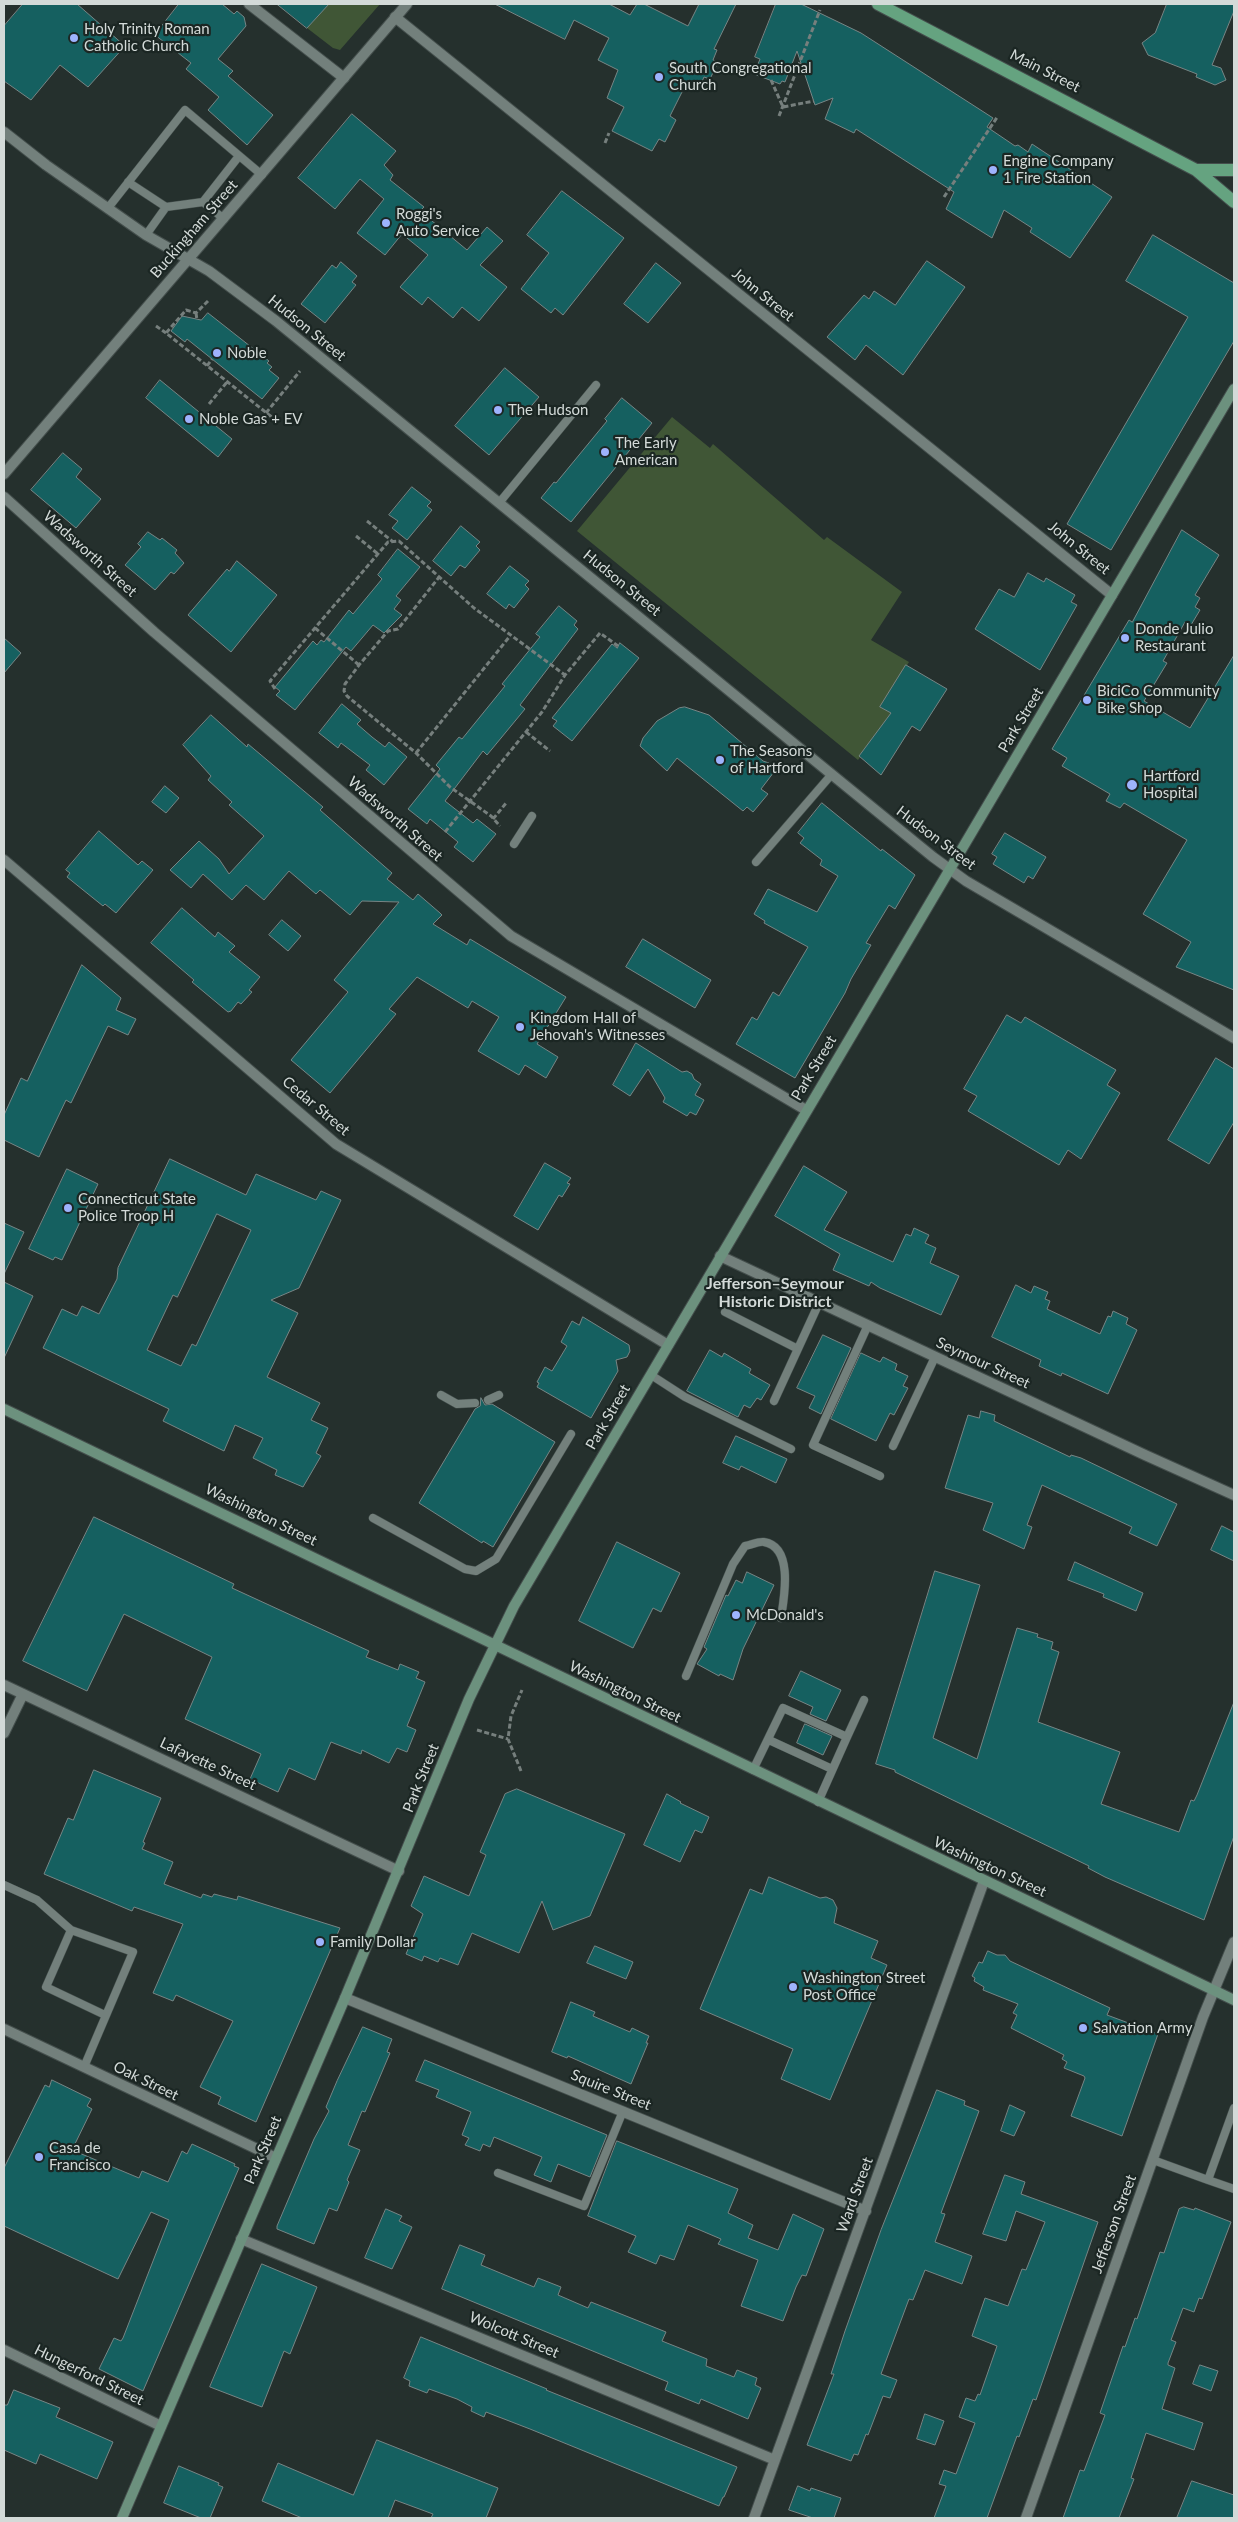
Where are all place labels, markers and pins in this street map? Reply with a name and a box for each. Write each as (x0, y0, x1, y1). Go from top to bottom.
place label: Holy Trinity Roman Catholic Church (84, 20, 210, 55)
marker: Holy Trinity Roman Catholic Church (68, 32, 80, 44)
place label: South Congregational Church (669, 59, 811, 94)
marker: South Congregational Church (653, 71, 665, 83)
place label: Engine Company 1 Fire Station (1003, 152, 1114, 187)
marker: Engine Company 1 Fire Station (987, 164, 999, 176)
place label: Roggi's Auto Service (396, 205, 480, 240)
marker: Roggi's Auto Service (380, 217, 392, 229)
place label: Noble (227, 344, 267, 362)
marker: Noble (211, 347, 223, 359)
place label: The Hudson (508, 401, 588, 419)
marker: The Hudson (492, 404, 504, 416)
place label: Noble Gas + EV (199, 410, 302, 428)
marker: Noble Gas + EV (183, 413, 195, 425)
place label: The Early American (615, 434, 677, 469)
marker: The Early American (599, 446, 611, 458)
place label: Donde Julio Restaurant (1135, 620, 1213, 655)
marker: Donde Julio Restaurant (1119, 632, 1131, 644)
place label: BiciCo Community Bike Shop (1097, 682, 1219, 717)
marker: BiciCo Community Bike Shop (1081, 694, 1093, 706)
place label: The Seasons of Hartford (730, 742, 812, 777)
marker: The Seasons of Hartford (714, 754, 726, 766)
place label: Hartford Hospital (1143, 767, 1199, 802)
marker: Hartford Hospital (1125, 778, 1139, 792)
place label: Kingdom Hall of Jehovah's Witnesses (530, 1009, 665, 1044)
marker: Kingdom Hall of Jehovah's Witnesses (514, 1021, 526, 1033)
place label: Connecticut State Police Troop H (78, 1190, 196, 1225)
marker: Connecticut State Police Troop H (62, 1202, 74, 1214)
place label: McDonald's (746, 1606, 824, 1624)
marker: McDonald's (730, 1609, 742, 1621)
place label: Family Dollar (330, 1933, 416, 1951)
marker: Family Dollar (314, 1936, 326, 1948)
place label: Washington Street Post Office (803, 1969, 925, 2004)
marker: Washington Street Post Office (787, 1981, 799, 1993)
place label: Salvation Army (1093, 2019, 1192, 2037)
marker: Salvation Army (1077, 2022, 1089, 2034)
place label: Casa de Francisco (49, 2139, 111, 2174)
marker: Casa de Francisco (33, 2151, 45, 2163)

